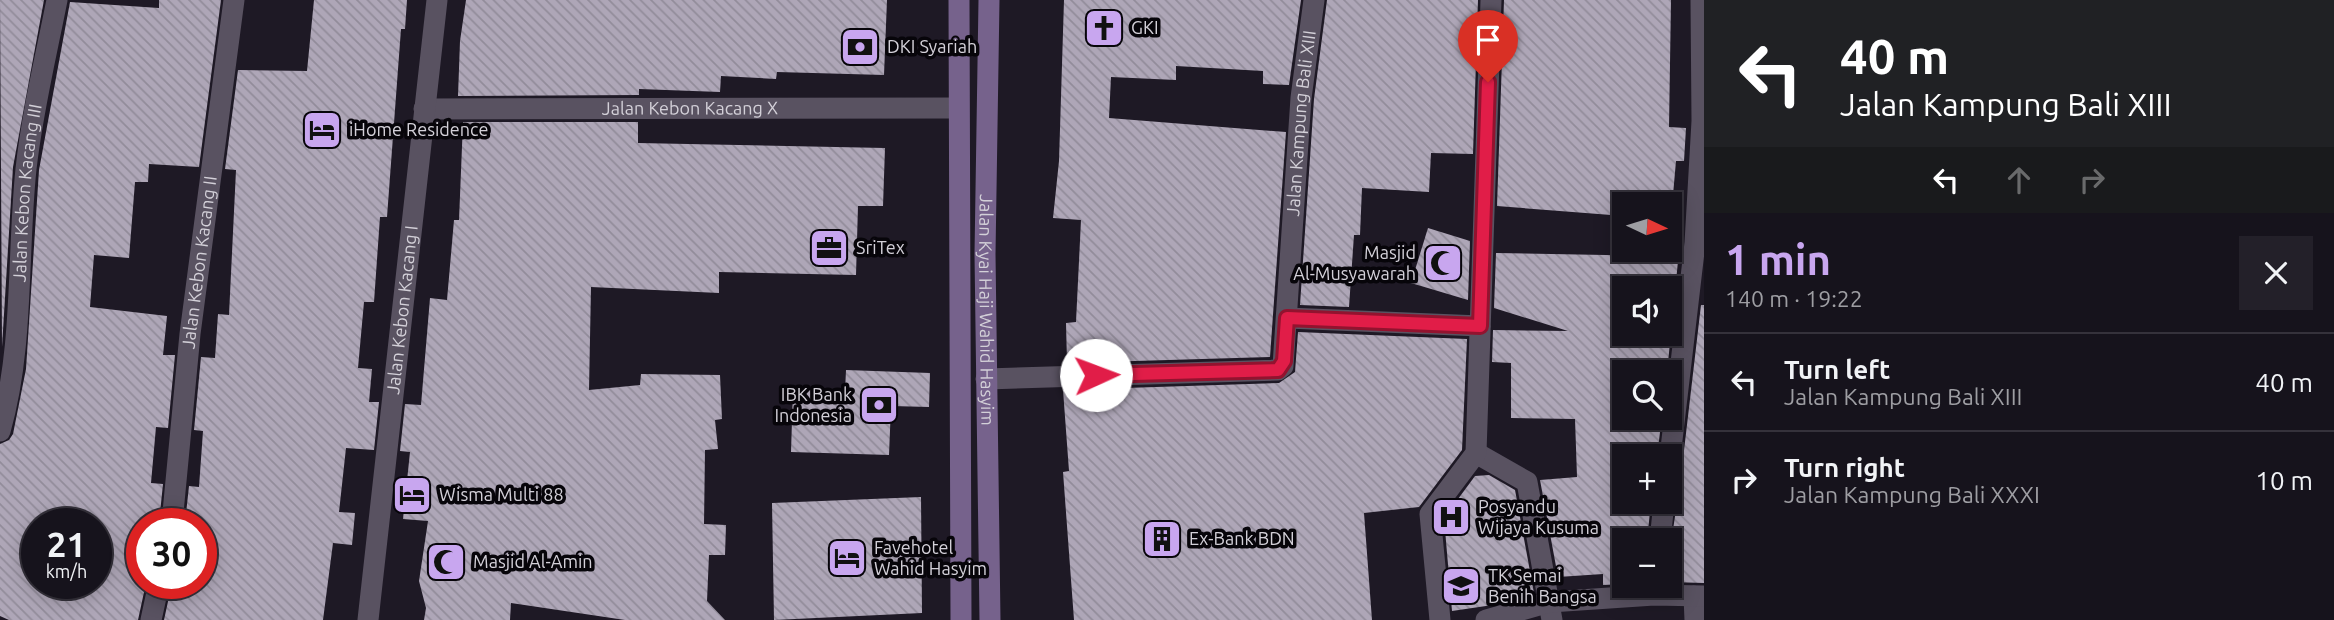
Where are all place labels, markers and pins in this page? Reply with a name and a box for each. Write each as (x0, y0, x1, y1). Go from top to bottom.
church icon: GKI (1083, 7, 1125, 49)
pin (1458, 10, 1518, 82)
place label: GKI (1131, 17, 1159, 37)
bank icon: DKI Syariah (839, 26, 881, 68)
place label: DKI Syariah (887, 36, 977, 56)
hotel icon: iHome Residence (301, 109, 343, 151)
place label: iHome Residence (349, 119, 488, 139)
office icon: SriTex (808, 227, 850, 269)
place label: SriTex (856, 237, 905, 257)
place label: Masjid Al-Musyawarah (1293, 242, 1416, 283)
mosque icon: Masjid Al-Musyawarah (1422, 242, 1464, 284)
place label: IBK Bank Indonesia (774, 384, 852, 425)
bank icon: IBK Bank Indonesia (858, 384, 900, 426)
hotel icon: Wisma Multi 88 (391, 474, 433, 516)
place label: Wisma Multi 88 (439, 484, 564, 504)
hospital icon: Posyandu Wijaya Kusuma (1430, 496, 1472, 538)
place label: Posyandu Wijaya Kusuma (1478, 496, 1599, 537)
building icon: Ex-Bank BDN (1141, 518, 1183, 560)
place label: Ex-Bank BDN (1189, 528, 1295, 548)
hotel icon: Favehotel Wahid Hasyim (826, 537, 868, 579)
place label: Favehotel Wahid Hasyim (874, 537, 987, 578)
mosque icon: Masjid Al-Amin (425, 541, 467, 583)
place label: Masjid Al-Amin (473, 551, 593, 571)
school or university icon: TK Semai Benih Bangsa (1440, 565, 1482, 607)
place label: TK Semai Benih Bangsa (1488, 565, 1597, 606)

